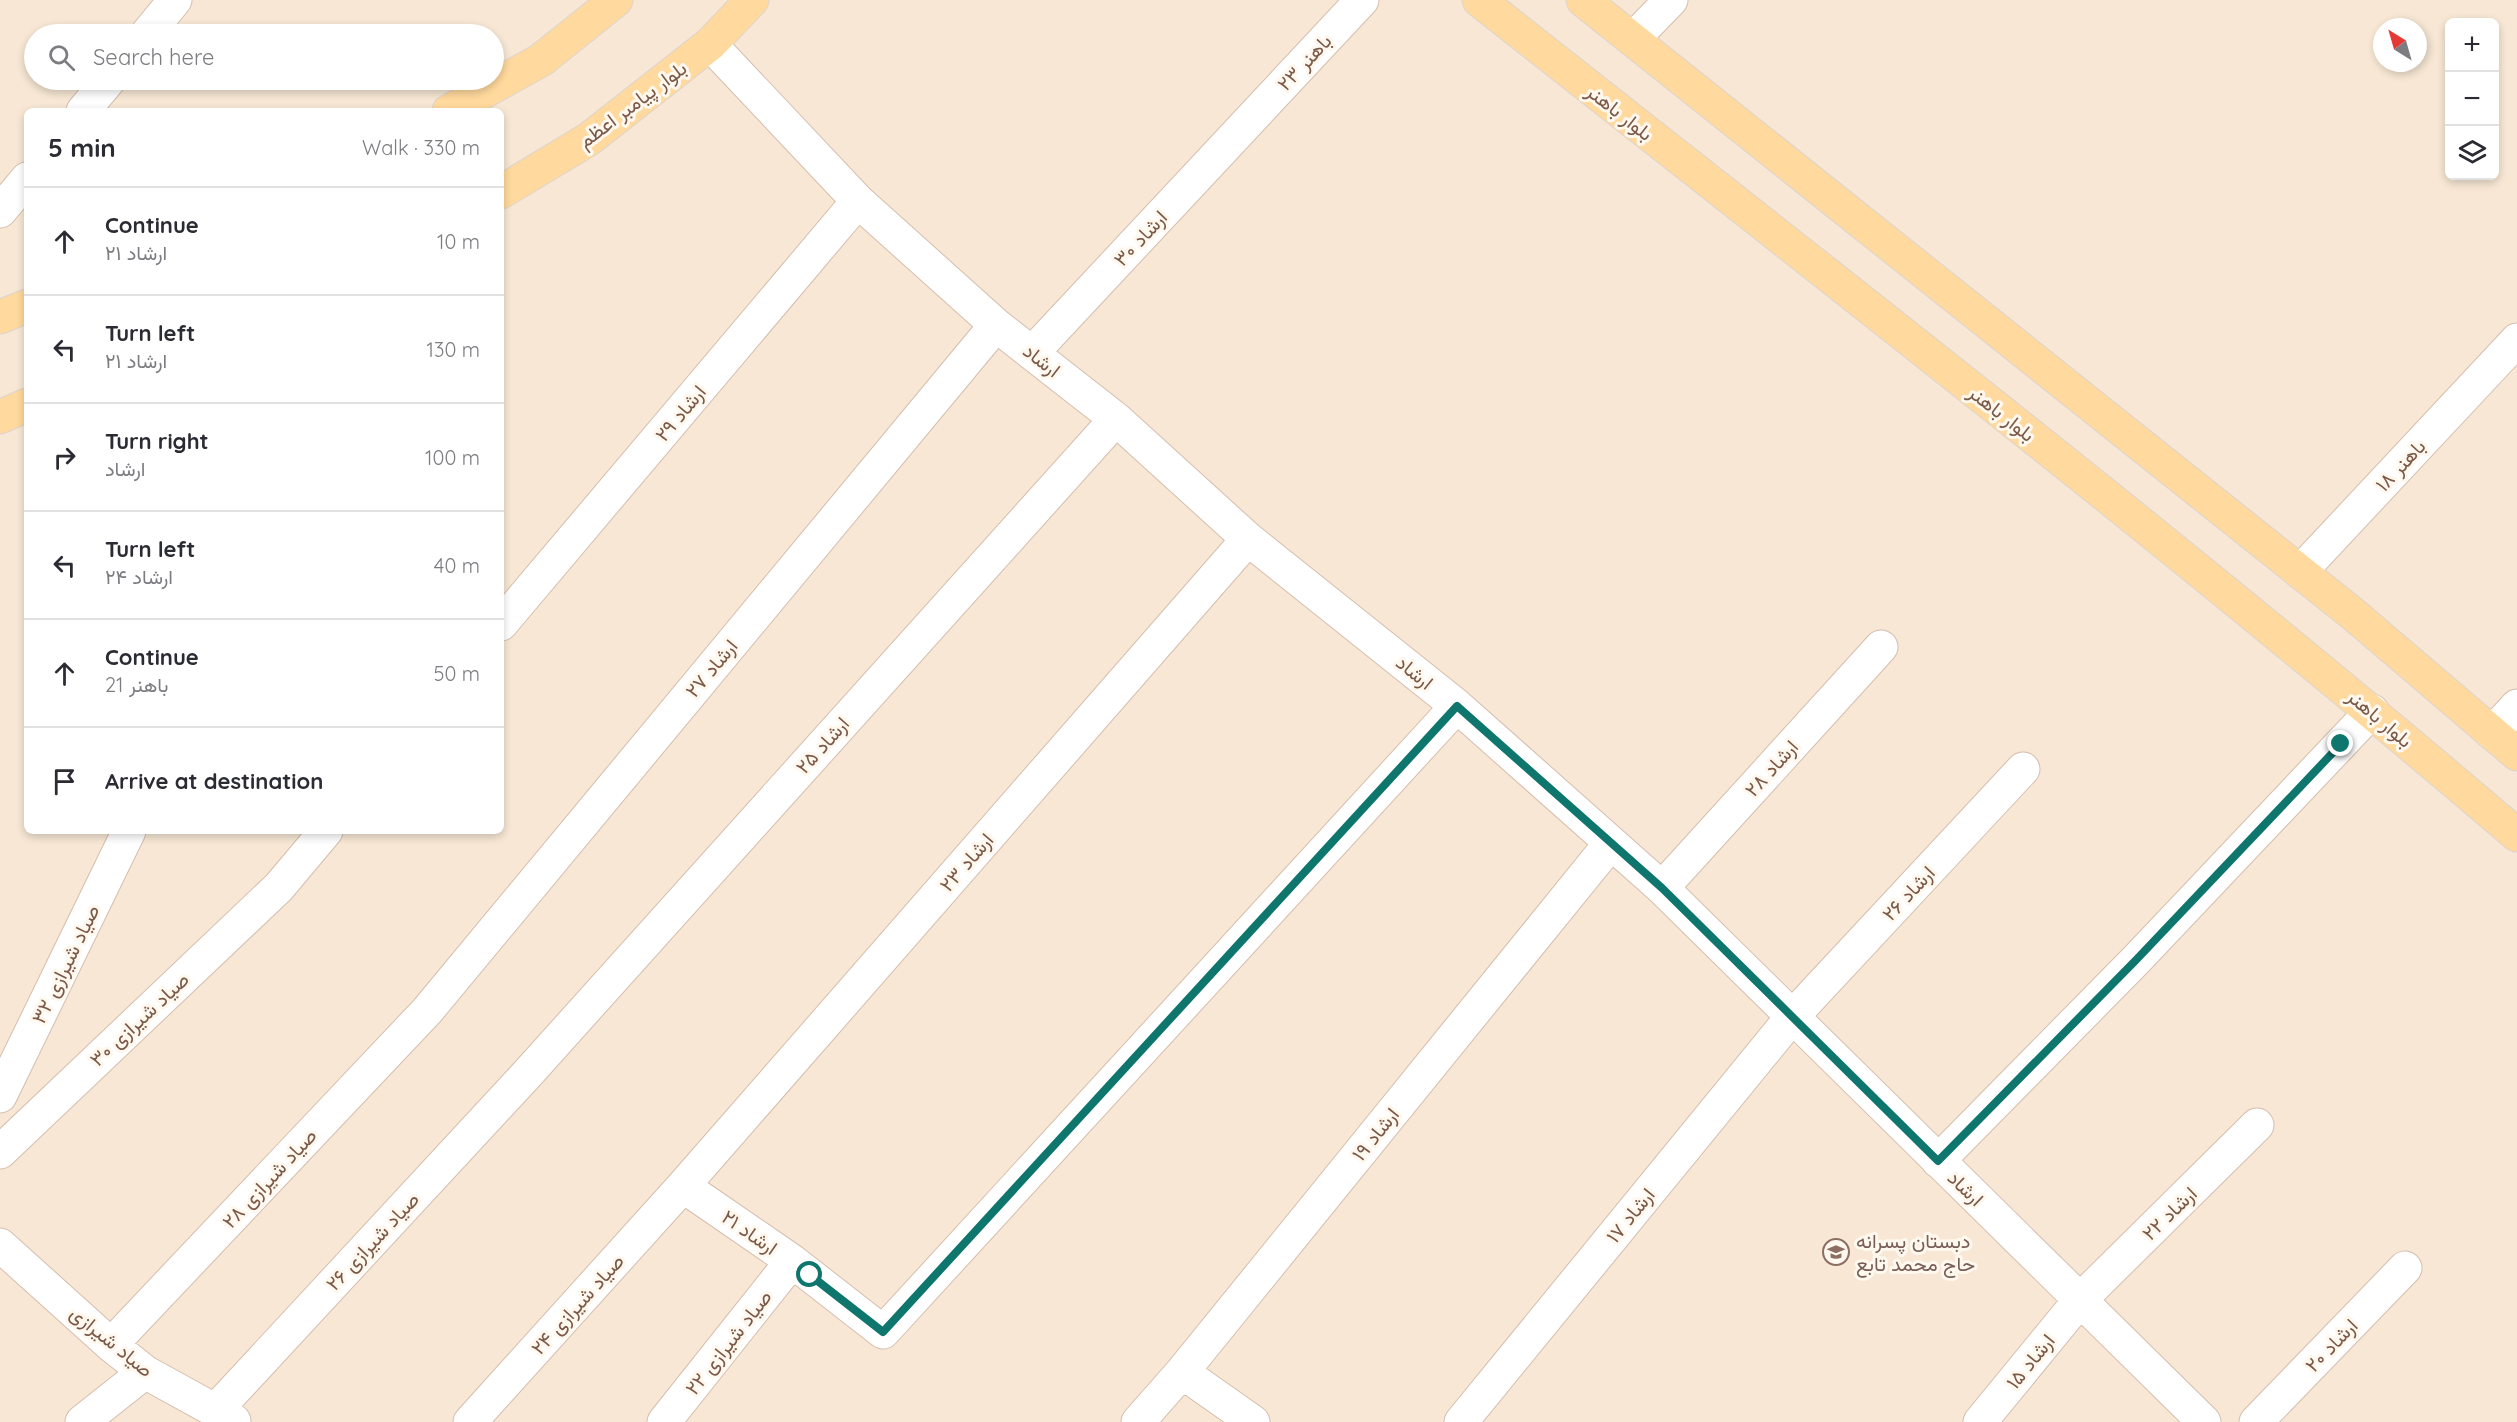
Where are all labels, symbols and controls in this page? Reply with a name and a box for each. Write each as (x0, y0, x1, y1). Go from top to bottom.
north arrow (2373, 18, 2427, 72)
map controls (2445, 18, 2499, 180)
button: + (2445, 18, 2499, 72)
search box (24, 24, 504, 90)
street label: باهنر ۲۳ (1271, 28, 1337, 96)
icon: search (45, 41, 78, 74)
text: Search here (93, 43, 214, 71)
street label: بلوار پیامبر اعظم (573, 55, 692, 155)
button: − (2445, 72, 2499, 126)
street label: بلوار باهنر (1580, 78, 1658, 147)
button: layers (2445, 126, 2499, 180)
text: 5 min (48, 131, 116, 164)
text: Walk · 330 m (362, 135, 480, 160)
street label: ارشاد ۳۰ (1108, 205, 1173, 272)
text: Continue (105, 211, 199, 239)
icon: ahead (48, 225, 81, 258)
text: 10 m (437, 229, 480, 254)
text: ارشاد ۲۱ (105, 240, 167, 265)
text: Turn left (105, 319, 195, 347)
icon: left (48, 333, 81, 366)
text: 130 m (427, 337, 480, 362)
street label: ارشاد (1018, 338, 1066, 383)
text: ارشاد ۲۱ (105, 348, 167, 373)
street label: بلوار باهنر (1962, 379, 2040, 448)
street label: ارشاد ۲۹ (649, 380, 712, 447)
text: Turn right (105, 427, 209, 455)
street label: باهنر ۱۸ (2370, 434, 2431, 497)
icon: right (48, 441, 81, 474)
text: 100 m (425, 445, 480, 470)
text: ارشاد (105, 456, 146, 481)
text: Turn left (105, 535, 195, 563)
icon: left (48, 549, 81, 582)
text: 40 m (434, 553, 480, 578)
text: ارشاد ۲۴ (105, 564, 173, 589)
street label: ارشاد ۲۷ (679, 634, 743, 703)
text: Continue (105, 643, 199, 671)
street label: ارشاد (1391, 650, 1439, 695)
icon: ahead (48, 657, 81, 690)
text: 50 m (434, 661, 480, 686)
text: باهنر 21 (105, 672, 168, 697)
street label: بلوار باهنر (2341, 683, 2418, 753)
street label: ارشاد ۲۵ (790, 711, 855, 779)
route end (2327, 730, 2353, 756)
street label: ارشاد ۲۸ (1739, 734, 1804, 802)
icon: arrive (48, 765, 81, 798)
text: Arrive at destination (105, 767, 323, 795)
street label: ارشاد ۲۳ (934, 828, 999, 897)
street label: ارشاد ۲۶ (1876, 860, 1940, 926)
street label: صیاد شیرازی ۳۲ (25, 901, 105, 1028)
street label: صیاد شیرازی ۳۰ (84, 967, 195, 1072)
street label: ارشاد ۱۹ (1346, 1102, 1405, 1166)
street label: صیاد شیرازی ۲۸ (216, 1123, 322, 1234)
street label: ارشاد (1942, 1165, 1989, 1212)
street label: ارشاد ۲۲ (2136, 1181, 2202, 1246)
street label: ارشاد ۱۷ (1600, 1182, 1660, 1248)
street label: صیاد شیرازی ۲۶ (320, 1187, 425, 1296)
street label: ارشاد ۲۱ (717, 1204, 783, 1261)
place label: دبستان پسرانه حاج محمد تابع (1856, 1228, 1975, 1278)
school or university icon: دبستان پسرانه حاج محمد تابع (1821, 1237, 1851, 1267)
street label: صیاد شیرازی ۲۴ (525, 1248, 630, 1360)
route start (796, 1261, 822, 1287)
street label: صیاد شیرازی ۲۲ (679, 1285, 778, 1400)
street label: صیاد شیرازی (65, 1300, 159, 1383)
street label: ارشاد ۲۰ (2299, 1313, 2363, 1378)
street label: ارشاد ۱۵ (2000, 1328, 2060, 1394)

